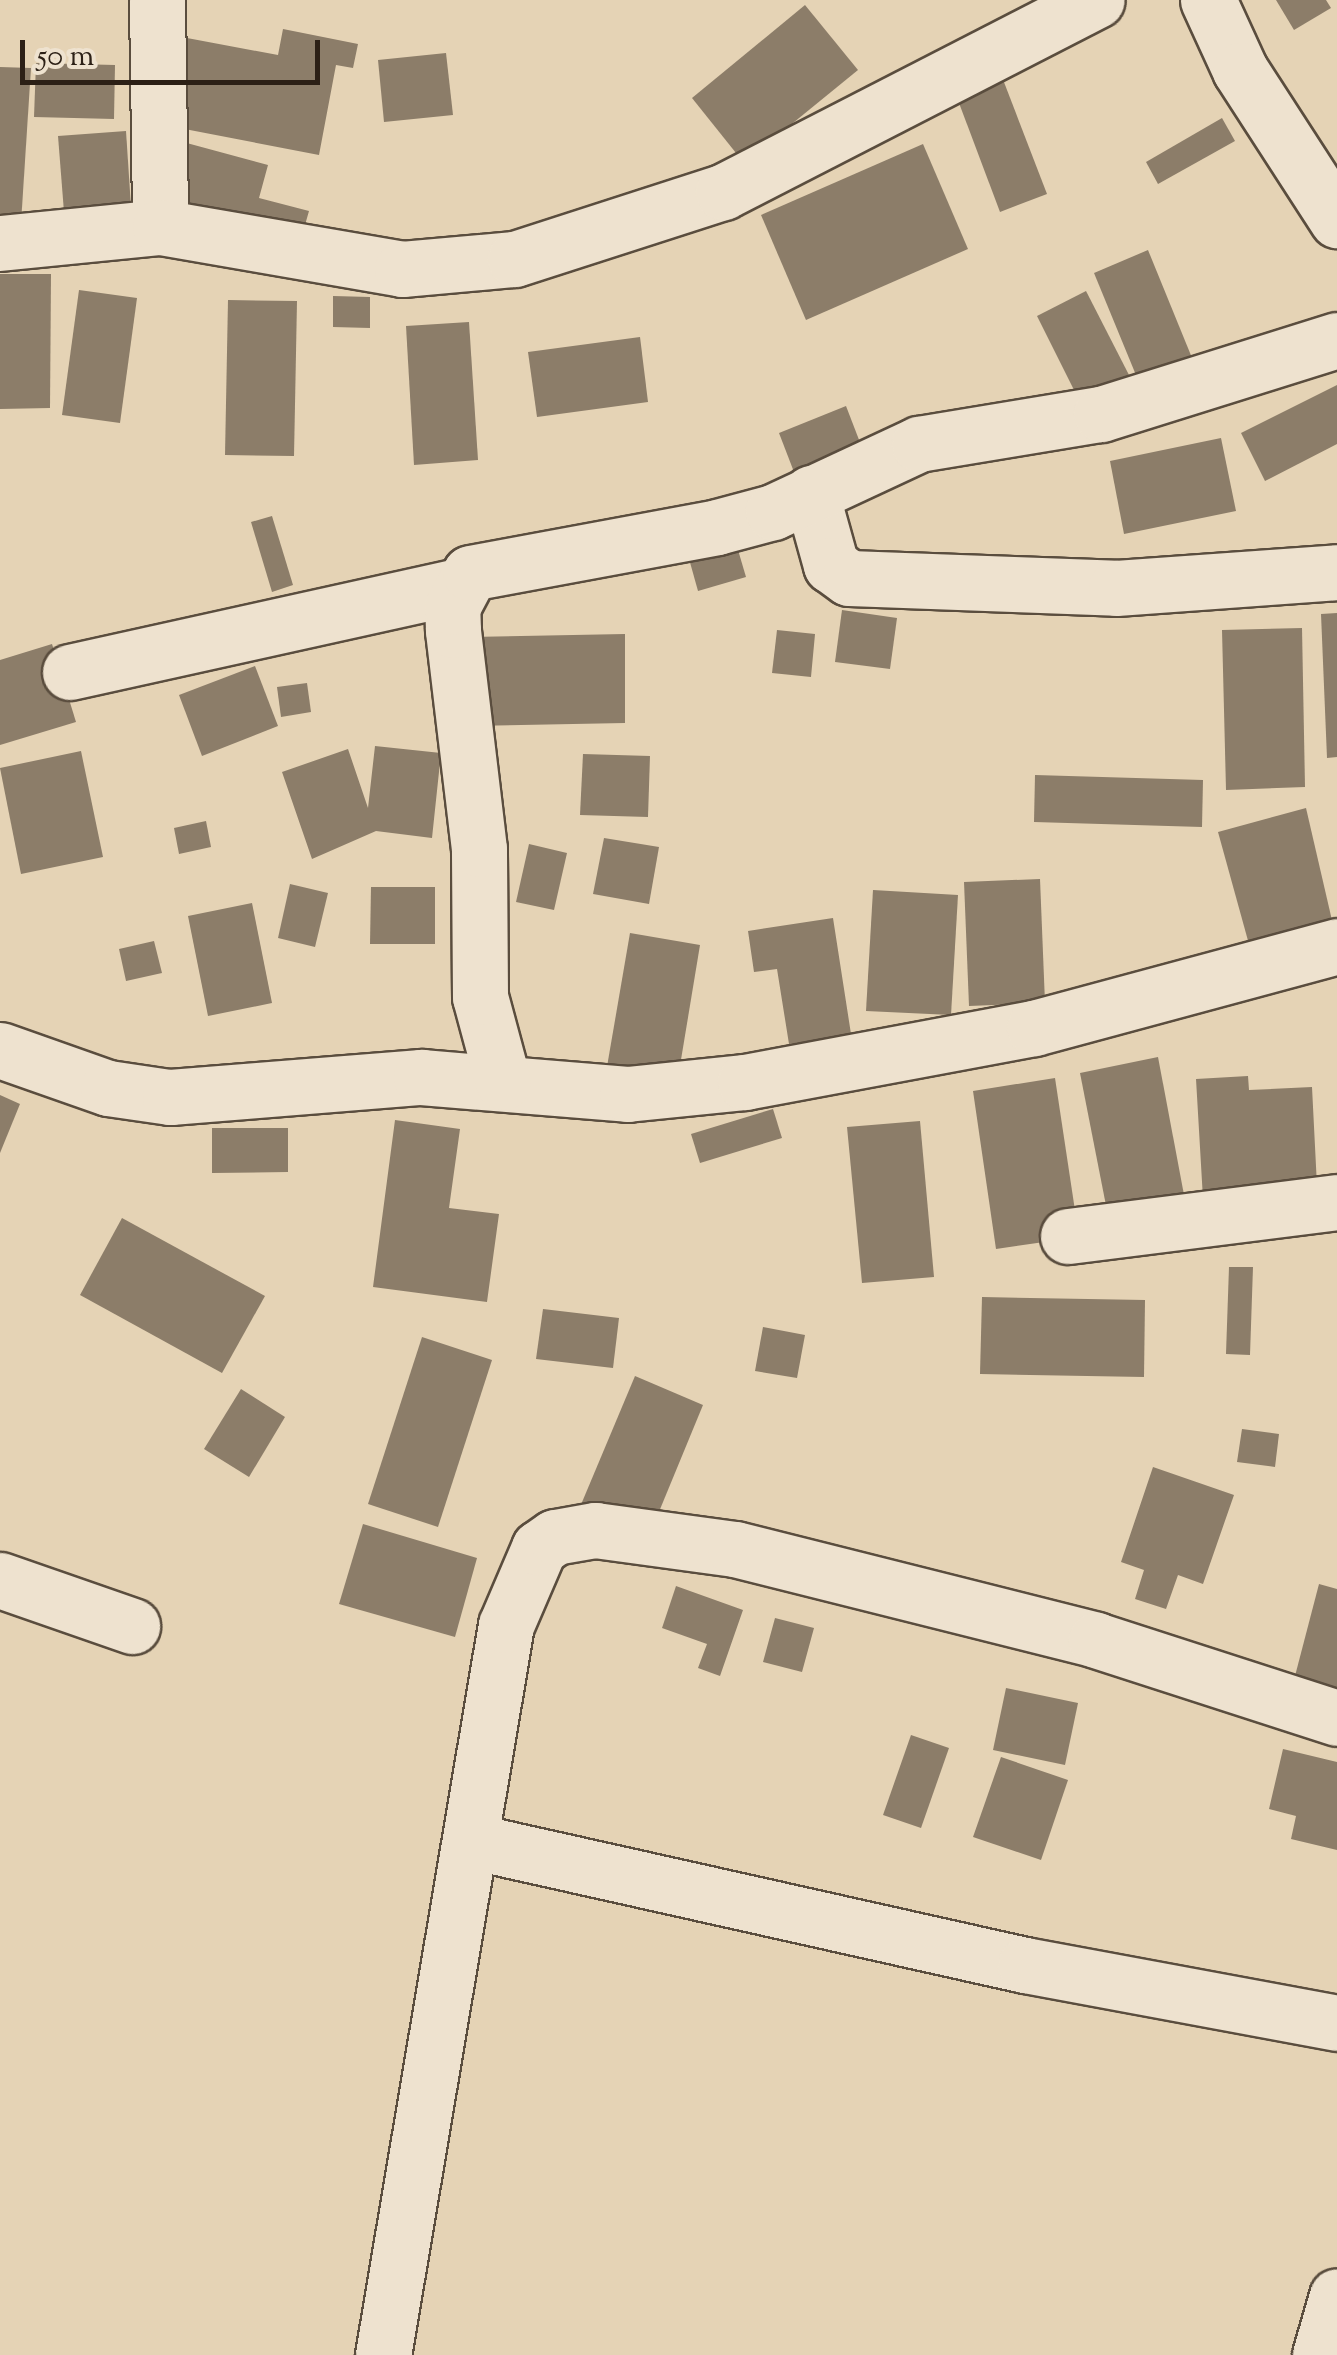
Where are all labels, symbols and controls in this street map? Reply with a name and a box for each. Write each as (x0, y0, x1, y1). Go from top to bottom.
scale bar (25, 20, 325, 82)
text: 50 m (37, 36, 94, 79)

